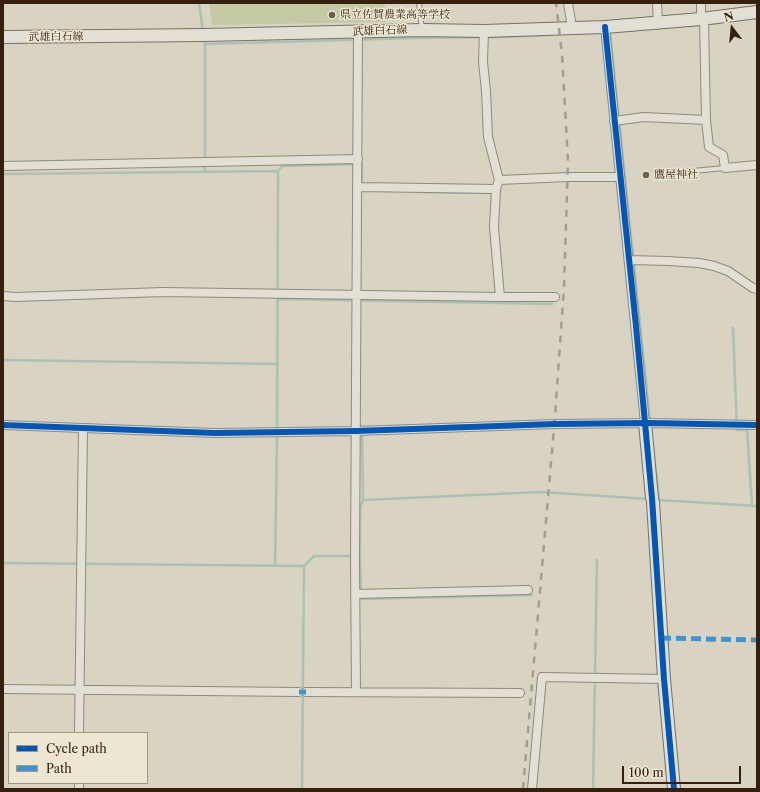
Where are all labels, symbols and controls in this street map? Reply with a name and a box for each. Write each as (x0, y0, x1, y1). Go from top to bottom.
place label: 県立佐賀農業高等学校 (340, 8, 450, 22)
north arrow (712, 8, 752, 48)
text: N (722, 8, 735, 25)
marker: 県立佐賀農業高等学校 (327, 10, 337, 20)
street label: 武雄白石線 (352, 23, 408, 39)
street label: 武雄白石線 (28, 30, 84, 44)
place label: 鷹屋神社 (654, 168, 698, 182)
marker: 鷹屋神社 (641, 170, 651, 180)
legend (8, 732, 148, 784)
text: Cycle path (46, 741, 107, 756)
scale bar (624, 758, 743, 784)
text: Path (46, 761, 72, 776)
text: 100 m (629, 765, 664, 780)

